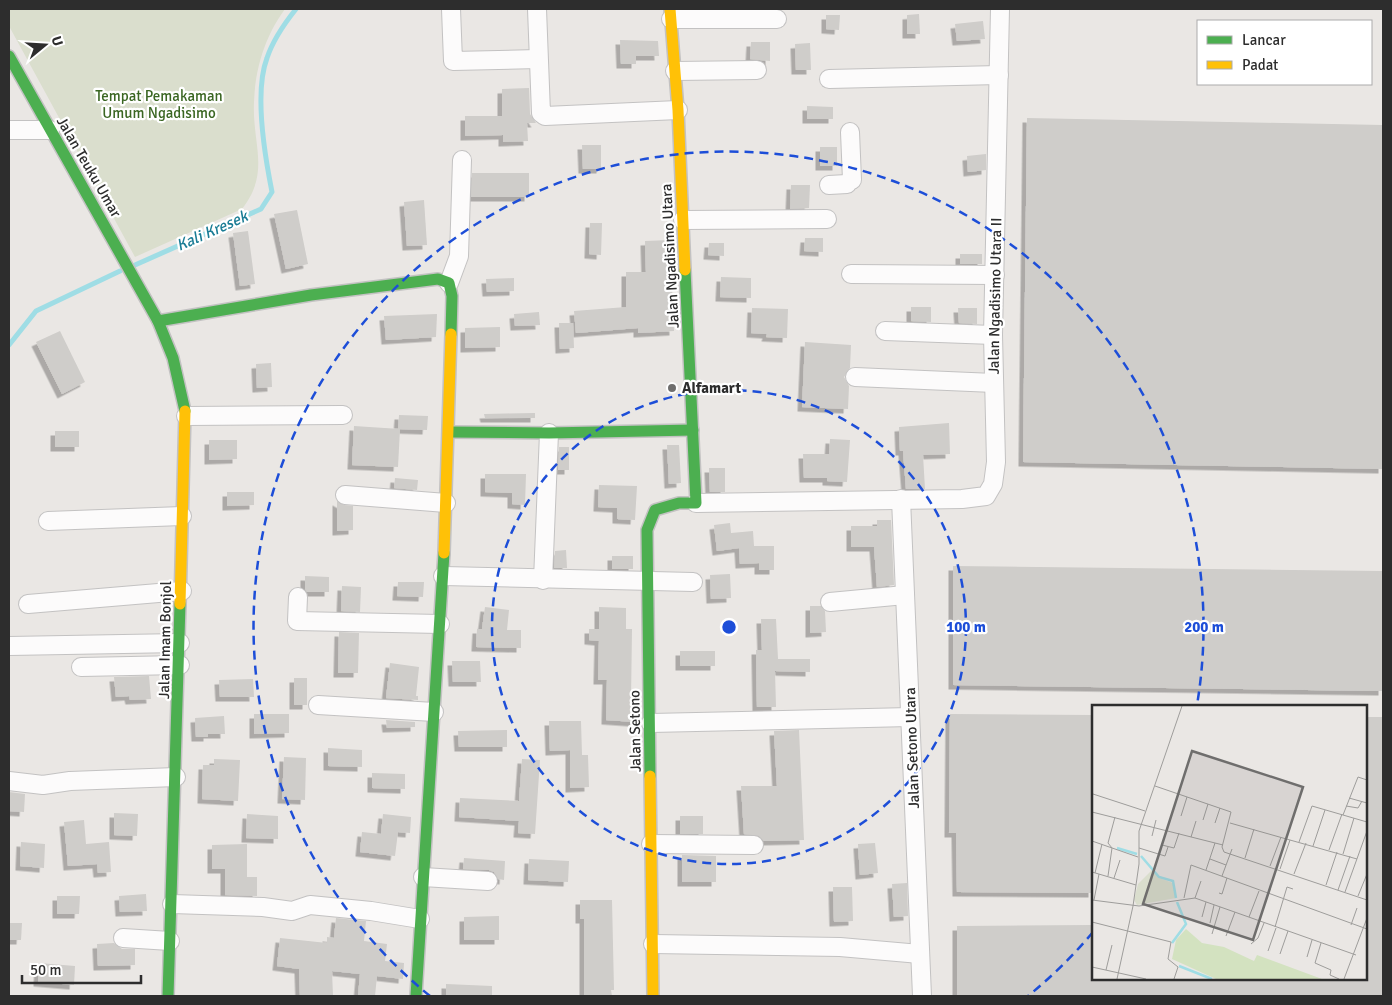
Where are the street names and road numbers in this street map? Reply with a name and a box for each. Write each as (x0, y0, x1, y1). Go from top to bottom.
street label: Jalan Teuku Umar (53, 113, 125, 221)
street label: Jalan Ngadisimo Utara (657, 183, 683, 329)
street label: Jalan Ngadisimo Utara II (985, 217, 1005, 375)
street label: Jalan Imam Bonjol (155, 581, 175, 699)
street label: Jalan Setono Utara (901, 687, 923, 809)
street label: Jalan Setono (625, 690, 645, 772)

